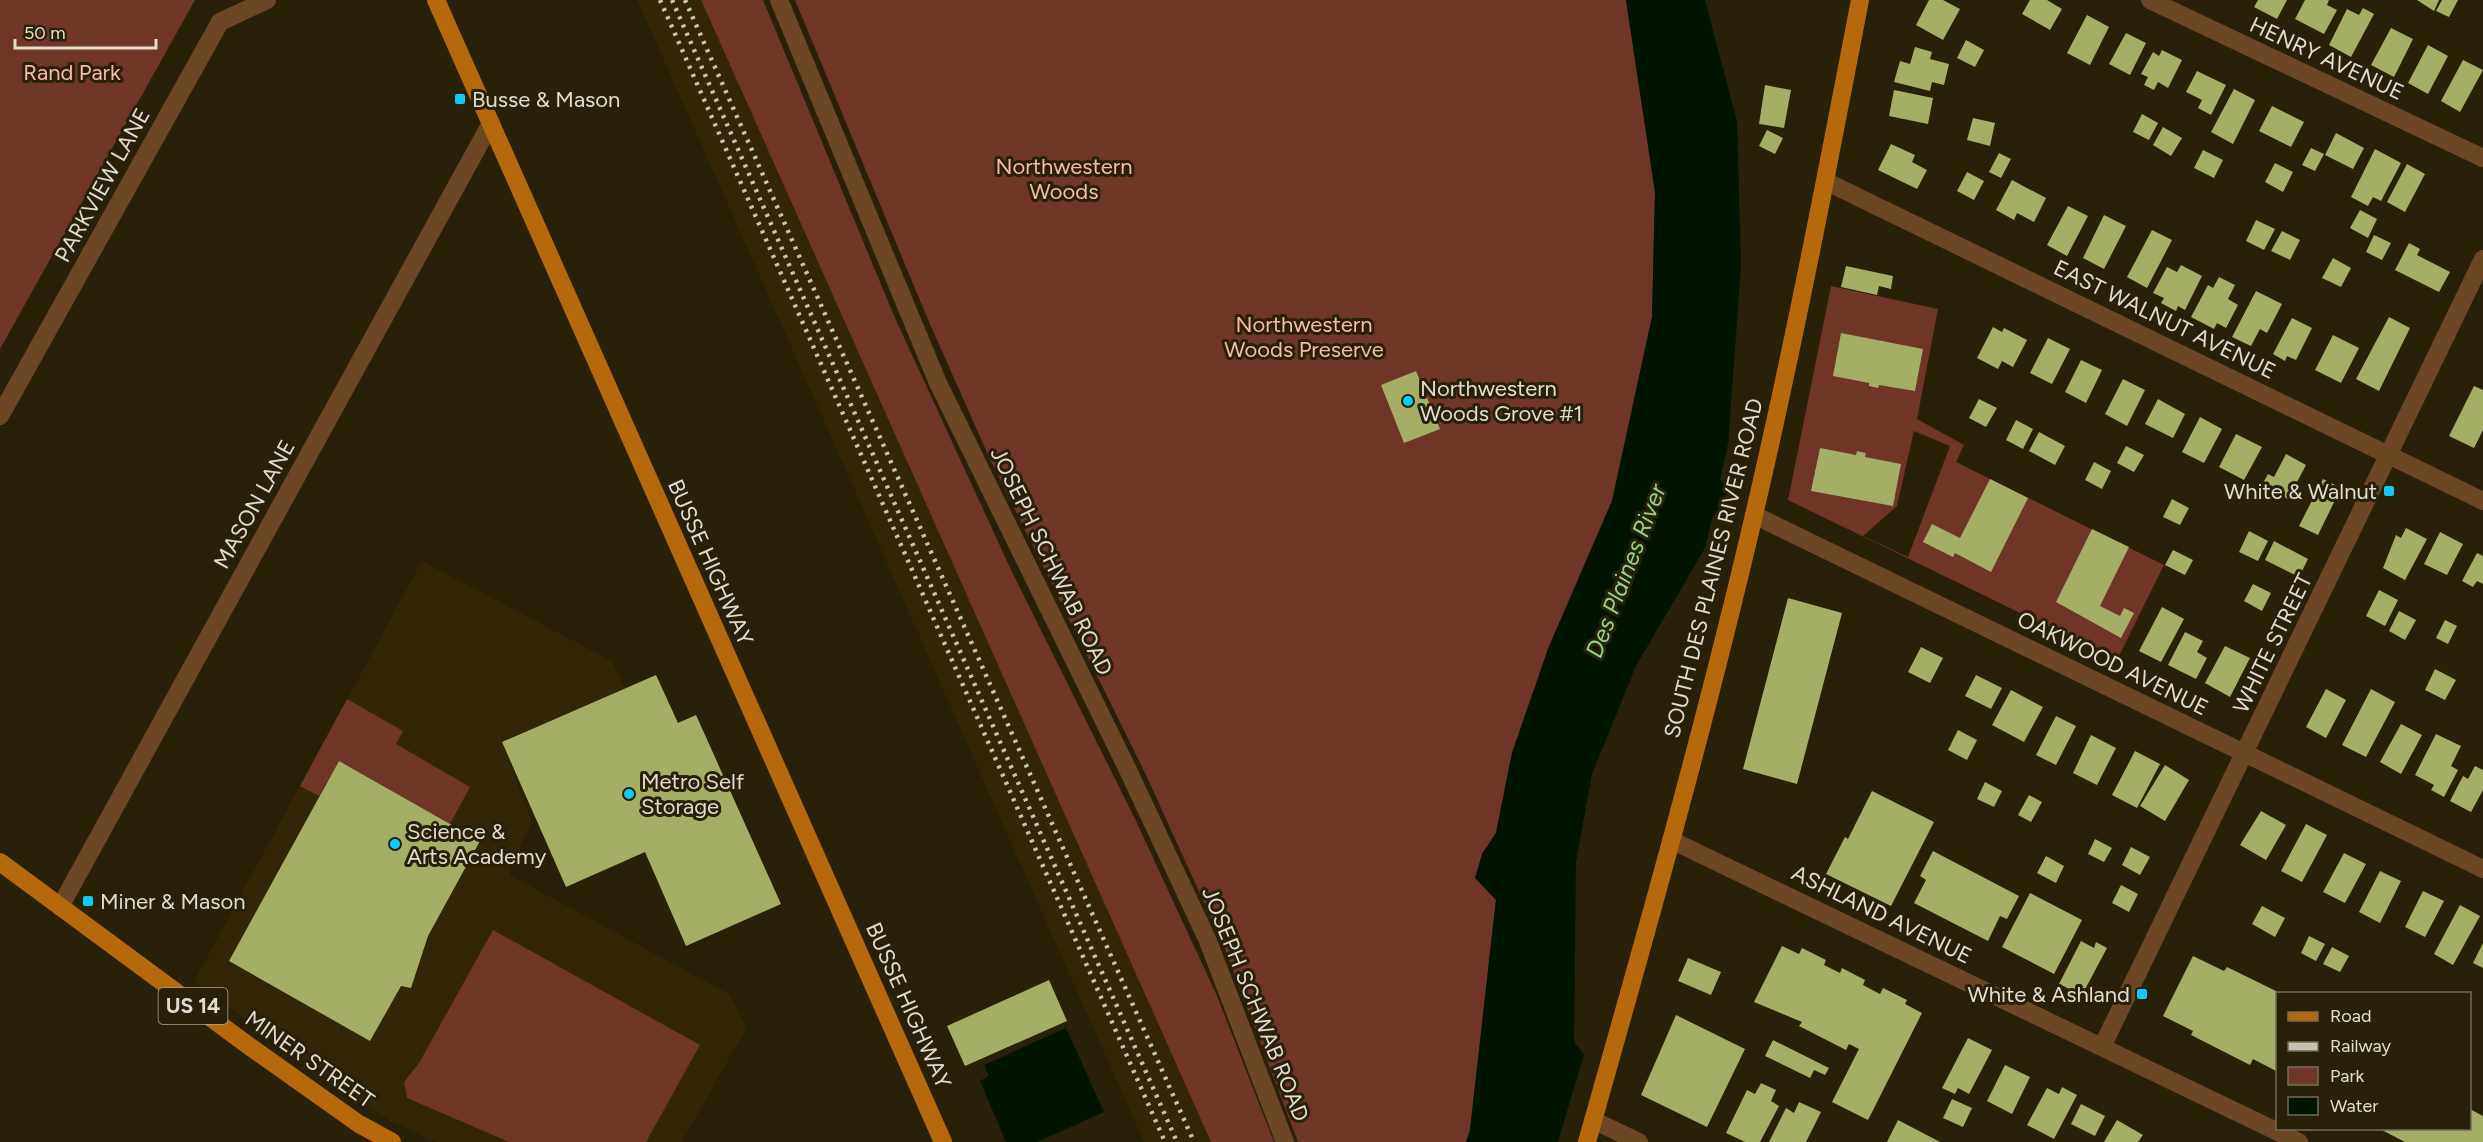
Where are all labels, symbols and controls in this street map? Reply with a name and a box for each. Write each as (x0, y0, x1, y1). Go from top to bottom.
street label: HENRY AVENUE (2245, 11, 2408, 106)
scale bar (15, 12, 156, 50)
text: 50 m (24, 22, 66, 44)
park label: Rand Park (23, 59, 121, 86)
place label: Busse & Mason (472, 86, 620, 113)
marker: Busse & Mason (453, 92, 467, 106)
street label: PARKVIEW LANE (49, 103, 156, 267)
park label: Northwestern Woods (996, 153, 1132, 205)
street label: EAST WALNUT AVENUE (2049, 254, 2280, 385)
park label: Northwestern Woods Preserve (1224, 311, 1384, 363)
place label: Northwestern Woods Grove #1 (1420, 375, 1583, 427)
marker: Northwestern Woods Grove #1 (1401, 394, 1415, 408)
street label: SOUTH DES PLAINES RIVER ROAD (1658, 395, 1769, 741)
street label: MASON LANE (208, 435, 301, 573)
street label: JOSEPH SCHWAB ROAD (984, 443, 1119, 680)
street label: BUSSE HIGHWAY (662, 475, 759, 650)
place label: White & Walnut (2224, 478, 2377, 505)
water label: Des Plaines River (1579, 479, 1672, 662)
marker: White & Walnut (2382, 484, 2396, 498)
street label: WHITE STREET (2227, 569, 2318, 717)
street label: OAKWOOD AVENUE (2013, 605, 2213, 721)
place label: Metro Self Storage (641, 768, 745, 820)
marker: Metro Self Storage (622, 787, 636, 801)
place label: Science & Arts Academy (407, 818, 547, 870)
marker: Science & Arts Academy (388, 837, 402, 851)
street label: ASHLAND AVENUE (1787, 859, 1976, 970)
street label: JOSEPH SCHWAB ROAD (1196, 883, 1315, 1125)
place label: Miner & Mason (100, 888, 246, 915)
marker: Miner & Mason (81, 894, 95, 908)
street label: BUSSE HIGHWAY (860, 918, 957, 1093)
place label: White & Ashland (1968, 981, 2130, 1008)
marker: White & Ashland (2135, 987, 2149, 1001)
road number: US 14 (158, 988, 228, 1024)
legend (2276, 992, 2471, 1130)
street label: MINER STREET (240, 1005, 379, 1114)
text: Road (2330, 1005, 2371, 1027)
text: Railway (2330, 1035, 2392, 1057)
text: Park (2330, 1065, 2365, 1087)
text: Water (2330, 1095, 2378, 1117)

